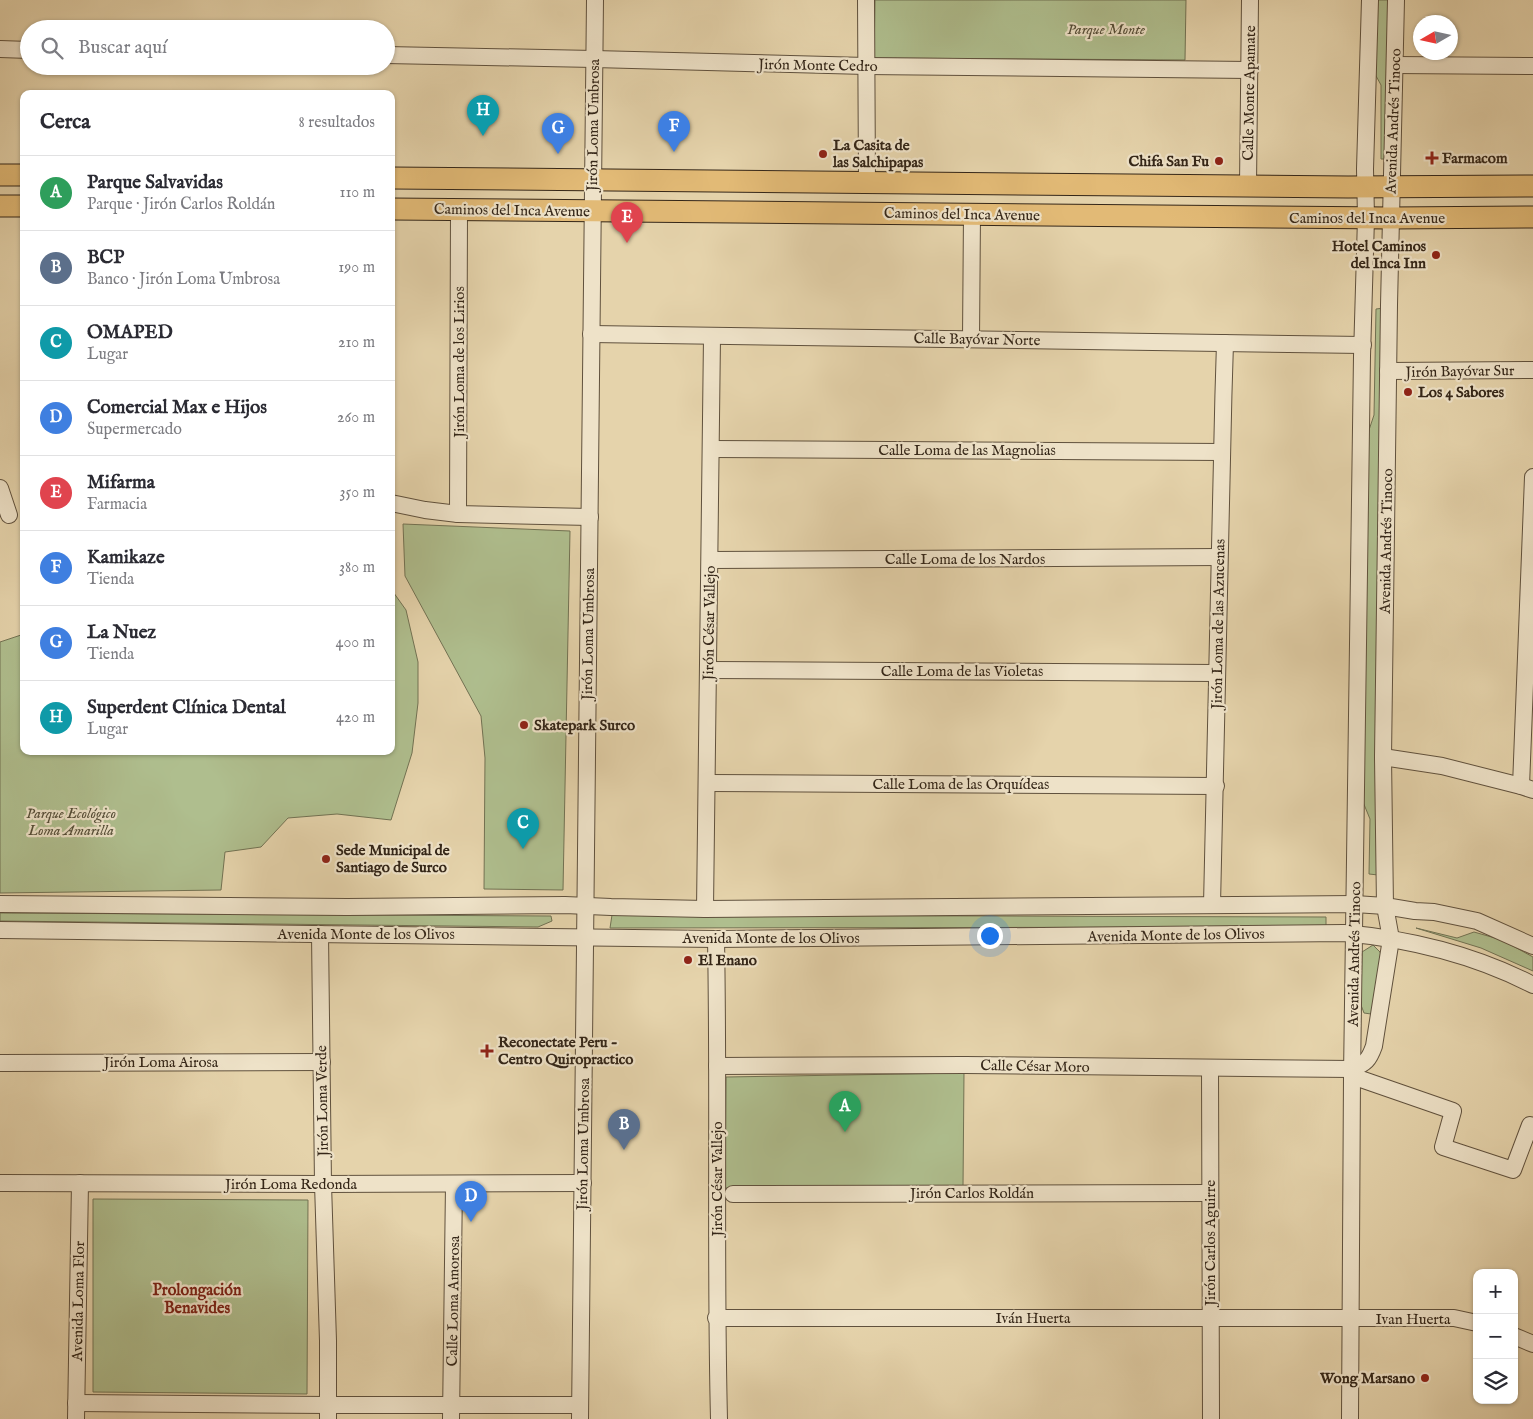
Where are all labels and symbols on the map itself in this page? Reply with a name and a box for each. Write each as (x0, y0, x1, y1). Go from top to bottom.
north arrow (1413, 15, 1458, 60)
park label: Parque Monte (1067, 20, 1145, 39)
street label: Calle Monte Apamate (1239, 25, 1260, 161)
street label: Avenida Andrés Tinoco (1381, 48, 1406, 195)
street label: Jirón Monte Cedro (756, 55, 878, 76)
street label: Jirón Loma Umbrosa (583, 58, 604, 193)
pin: H (467, 95, 499, 136)
pin: F (658, 111, 690, 152)
pin: G (542, 113, 574, 154)
place label: La Casita de las Salchipapas (832, 136, 924, 172)
marker: La Casita de las Salchipapas (817, 148, 829, 160)
place label: Farmacom (1442, 149, 1508, 168)
place label: Chifa San Fu (1128, 152, 1209, 171)
marker: Farmacom (1426, 152, 1438, 164)
marker: Chifa San Fu (1213, 155, 1225, 167)
street label: Caminos del Inca Avenue (434, 200, 590, 221)
pin: E (611, 202, 643, 243)
street label: Caminos del Inca Avenue (884, 204, 1040, 225)
street label: Caminos del Inca Avenue (1289, 209, 1445, 228)
place label: Hotel Caminos del Inca Inn (1332, 237, 1427, 273)
marker: Hotel Caminos del Inca Inn (1430, 249, 1442, 261)
street label: Jirón Loma de los Lirios (450, 286, 469, 440)
street label: Calle Bayóvar Norte (913, 329, 1041, 350)
street label: Jirón Bayóvar Sur (1403, 361, 1515, 382)
place label: Los 4 Sabores (1418, 383, 1505, 402)
marker: Los 4 Sabores (1402, 386, 1414, 398)
street label: Calle Loma de las Magnolias (878, 441, 1056, 460)
street label: Avenida Andrés Tinoco (1376, 468, 1397, 615)
street label: Jirón Loma de las Azucenas (1207, 539, 1229, 711)
street label: Calle Loma de los Nardos (885, 550, 1045, 569)
street label: Jirón César Vallejo (699, 565, 720, 683)
street label: Jirón Loma Umbrosa (578, 567, 599, 702)
street label: Calle Loma de las Violetas (881, 662, 1043, 681)
place label: Skatepark Surco (534, 716, 635, 735)
marker: Skatepark Surco (518, 719, 530, 731)
street label: Calle Loma de las Orquídeas (873, 775, 1049, 794)
park label: Parque Ecológico Loma Amarilla (26, 804, 116, 840)
pin: C (507, 808, 539, 849)
place label: Sede Municipal de Santiago de Surco (336, 841, 450, 877)
marker: Sede Municipal de Santiago de Surco (320, 853, 332, 865)
street label: Avenida Andrés Tinoco (1344, 881, 1365, 1028)
your location (977, 923, 1003, 949)
street label: Avenida Monte de los Olivos (1086, 924, 1265, 947)
street label: Avenida Monte de los Olivos (276, 925, 455, 944)
street label: Avenida Monte de los Olivos (681, 929, 860, 948)
place label: El Enano (698, 951, 757, 970)
marker: El Enano (682, 954, 694, 966)
place label: Reconectate Peru - Centro Quiropractico (498, 1033, 633, 1069)
marker: Reconectate Peru - Centro Quiropractico (480, 1044, 494, 1058)
street label: Jirón Loma Verde (312, 1045, 333, 1159)
street label: Jirón Loma Airosa (102, 1053, 219, 1072)
street label: Calle César Moro (980, 1056, 1090, 1077)
street label: Jirón Loma Umbrosa (573, 1077, 594, 1212)
pin: A (829, 1091, 861, 1132)
pin: B (608, 1109, 640, 1150)
street label: Jirón César Vallejo (708, 1122, 727, 1238)
street label: Jirón Loma Redonda (223, 1175, 357, 1194)
street label: Jirón Carlos Aguirre (1201, 1180, 1220, 1308)
pin: D (455, 1181, 487, 1222)
street label: Jirón Carlos Roldán (908, 1184, 1034, 1203)
street label: Calle Loma Amorosa (443, 1235, 464, 1367)
street label: Avenida Loma Flor (68, 1240, 89, 1362)
district label: Prolongación Benavides (153, 1281, 242, 1319)
street label: Iván Huerta (996, 1309, 1071, 1328)
street label: Ivan Huerta (1376, 1310, 1451, 1329)
place label: Wong Marsano (1319, 1369, 1415, 1388)
marker: Wong Marsano (1419, 1372, 1431, 1384)

